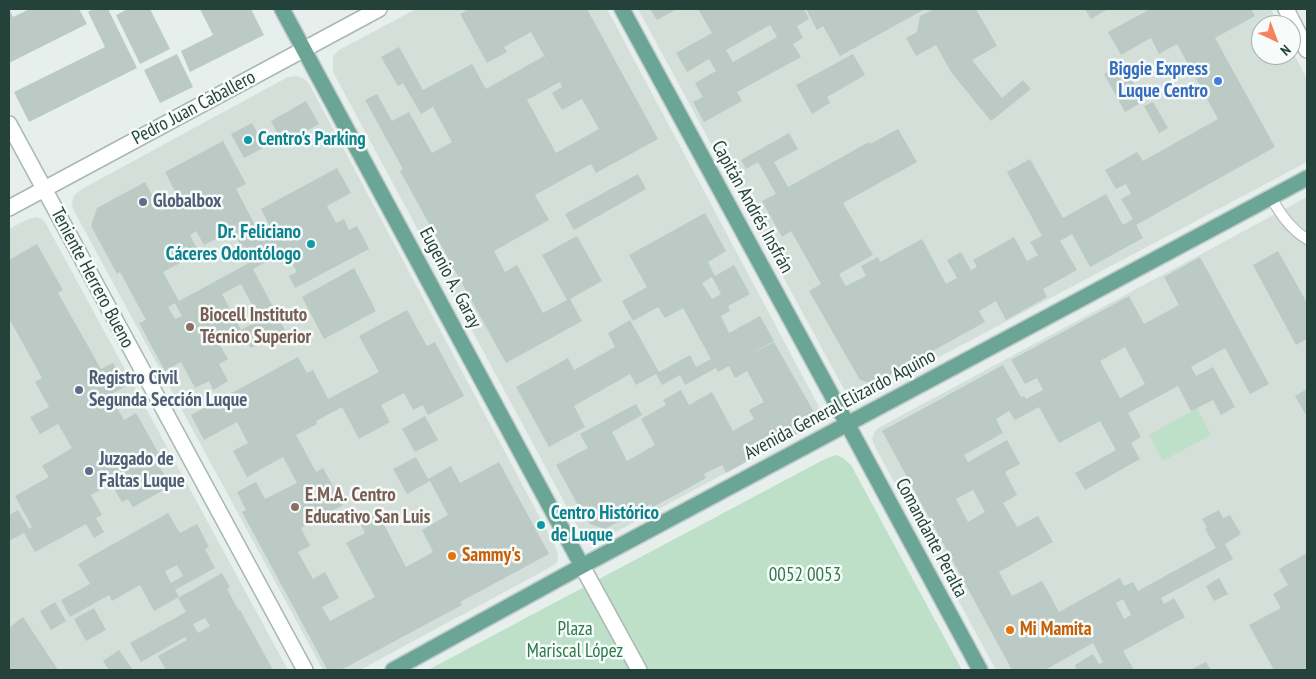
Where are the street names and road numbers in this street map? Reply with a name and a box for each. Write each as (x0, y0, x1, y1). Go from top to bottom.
street label: Pedro Juan Caballero (128, 66, 260, 150)
street label: Capitán Andrés Insfrán (706, 137, 798, 277)
street label: Teniente Herrero Bueno (45, 204, 139, 352)
street label: Eugenio A. Garay (414, 224, 486, 332)
street label: Avenida General Elizardo Aquino (740, 345, 940, 465)
street label: Comandante Peralta (890, 474, 972, 602)

